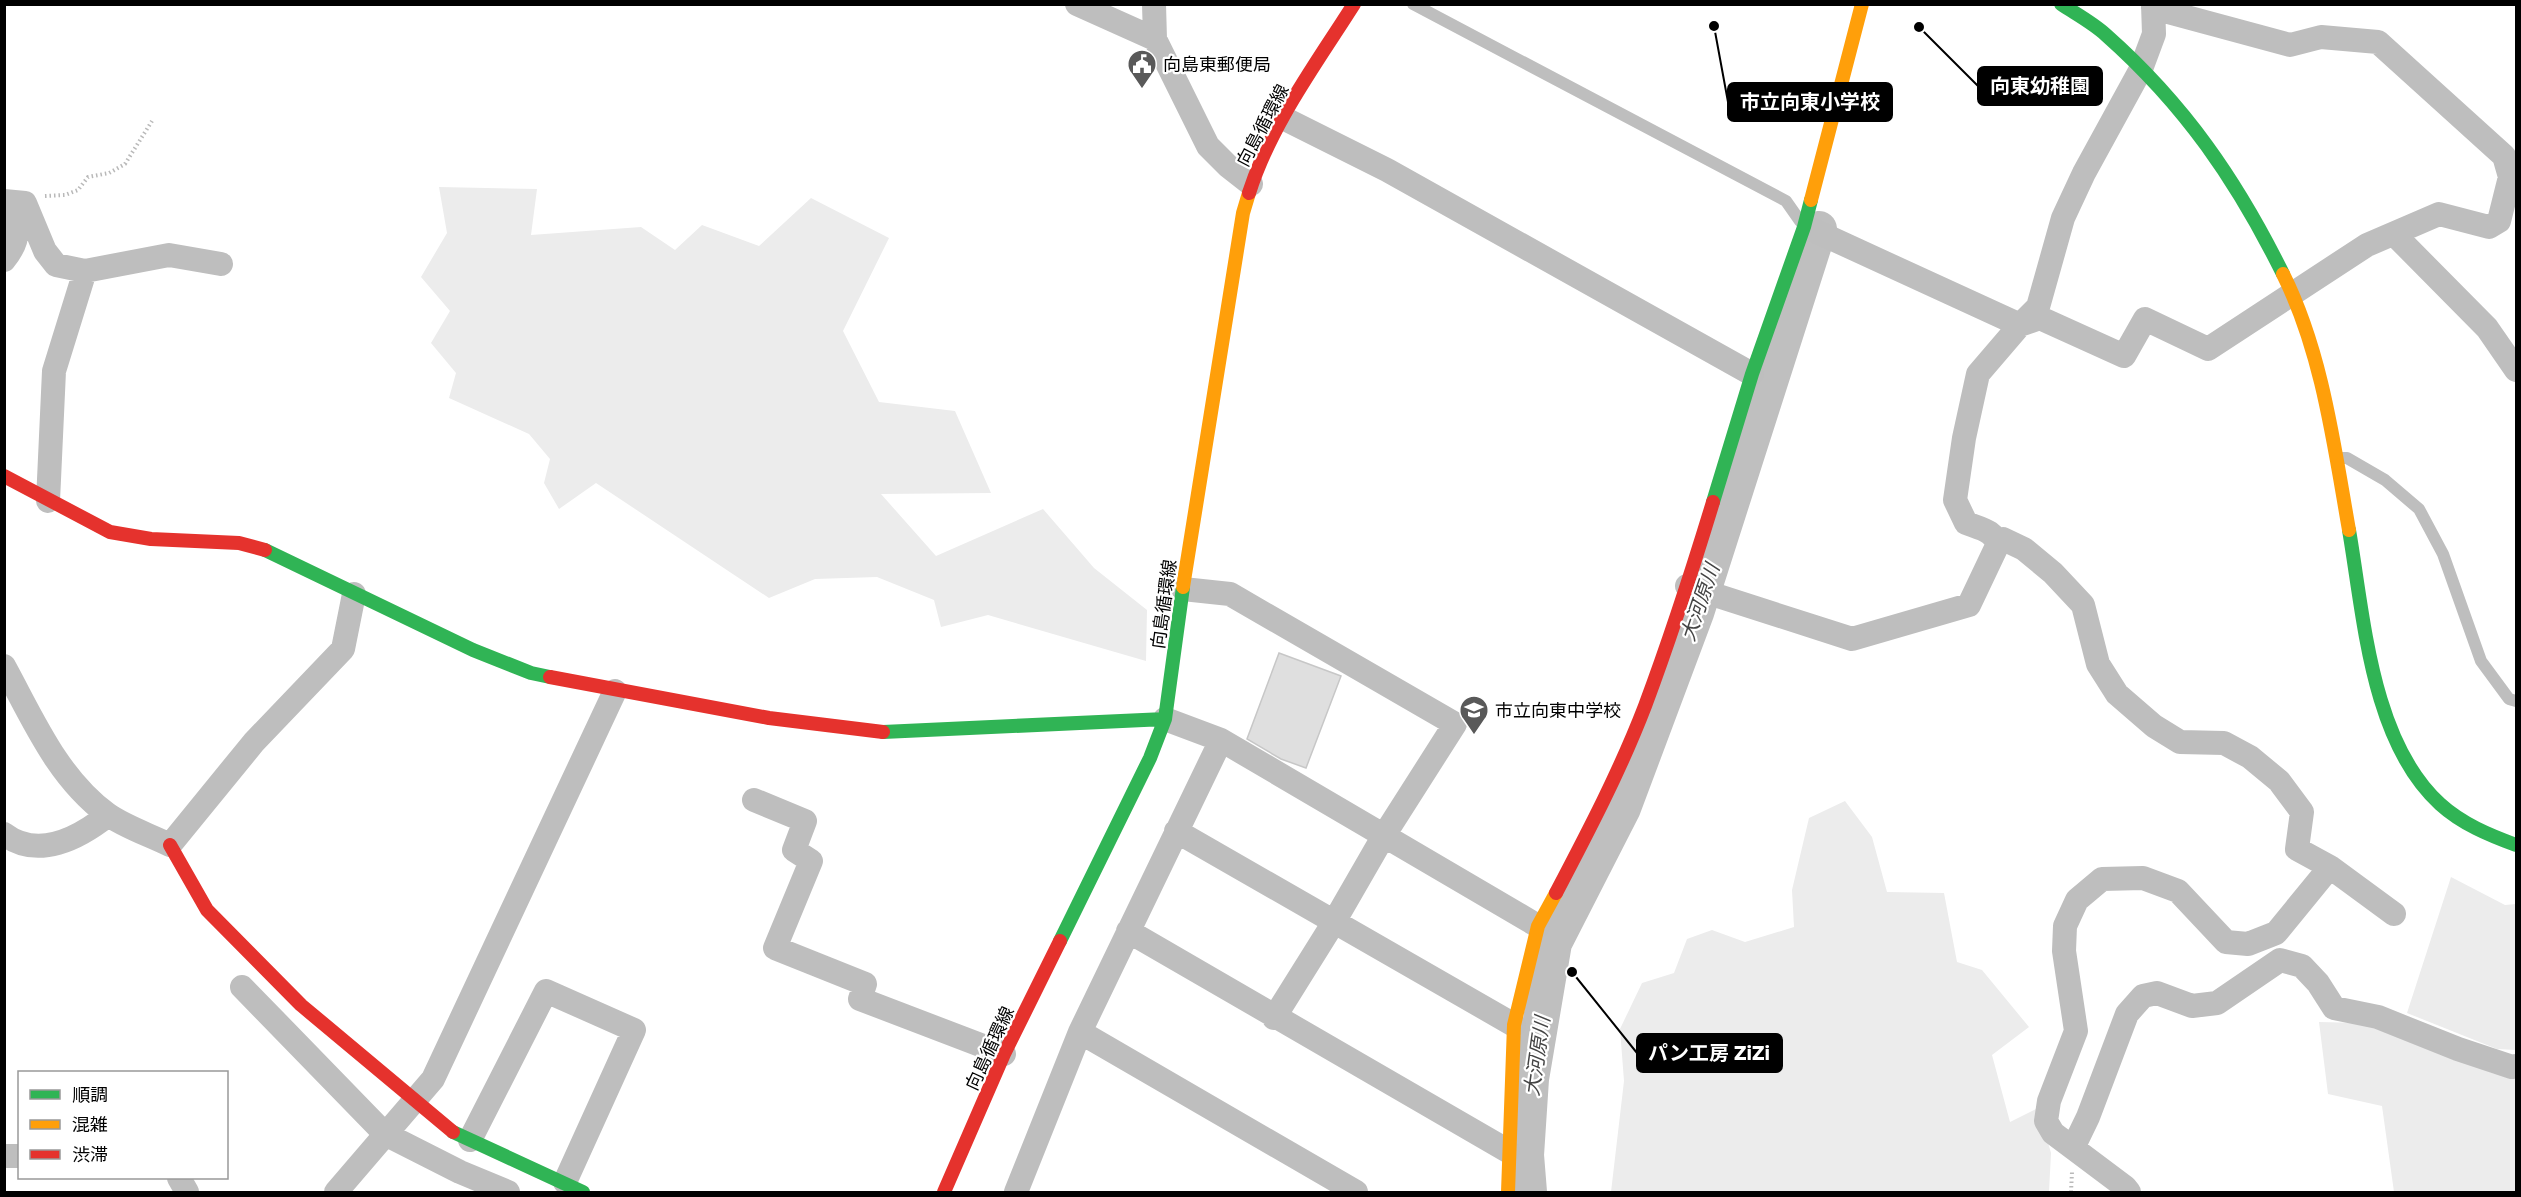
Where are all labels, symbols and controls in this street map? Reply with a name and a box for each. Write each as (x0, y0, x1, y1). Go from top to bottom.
public building icon: 向島東郵便局 (1126, 48, 1158, 90)
place label: 向島東郵便局 (1163, 53, 1271, 75)
callout: 向東幼稚園 (1978, 67, 2102, 105)
text: 向東幼稚園 (1990, 73, 2090, 97)
street label: 向島循環線 (1231, 80, 1293, 170)
callout: 市立向東小学校 (1728, 83, 1892, 121)
text: 市立向東小学校 (1740, 89, 1880, 113)
street label: 向島循環線 (1146, 558, 1180, 650)
water label: 大河原川 (1675, 558, 1724, 644)
school or university icon: 市立向東中学校 (1458, 694, 1490, 736)
place label: 市立向東中学校 (1495, 699, 1621, 721)
street label: 向島循環線 (960, 1003, 1018, 1093)
water label: 大河原川 (1519, 1013, 1554, 1097)
callout: パン工房 ZiZi (1637, 1034, 1782, 1072)
text: パン工房 ZiZi (1648, 1040, 1770, 1064)
legend (18, 1071, 228, 1179)
text: 順調 (72, 1083, 108, 1105)
text: 混雑 (72, 1113, 108, 1135)
text: 渋滞 (72, 1143, 108, 1165)

